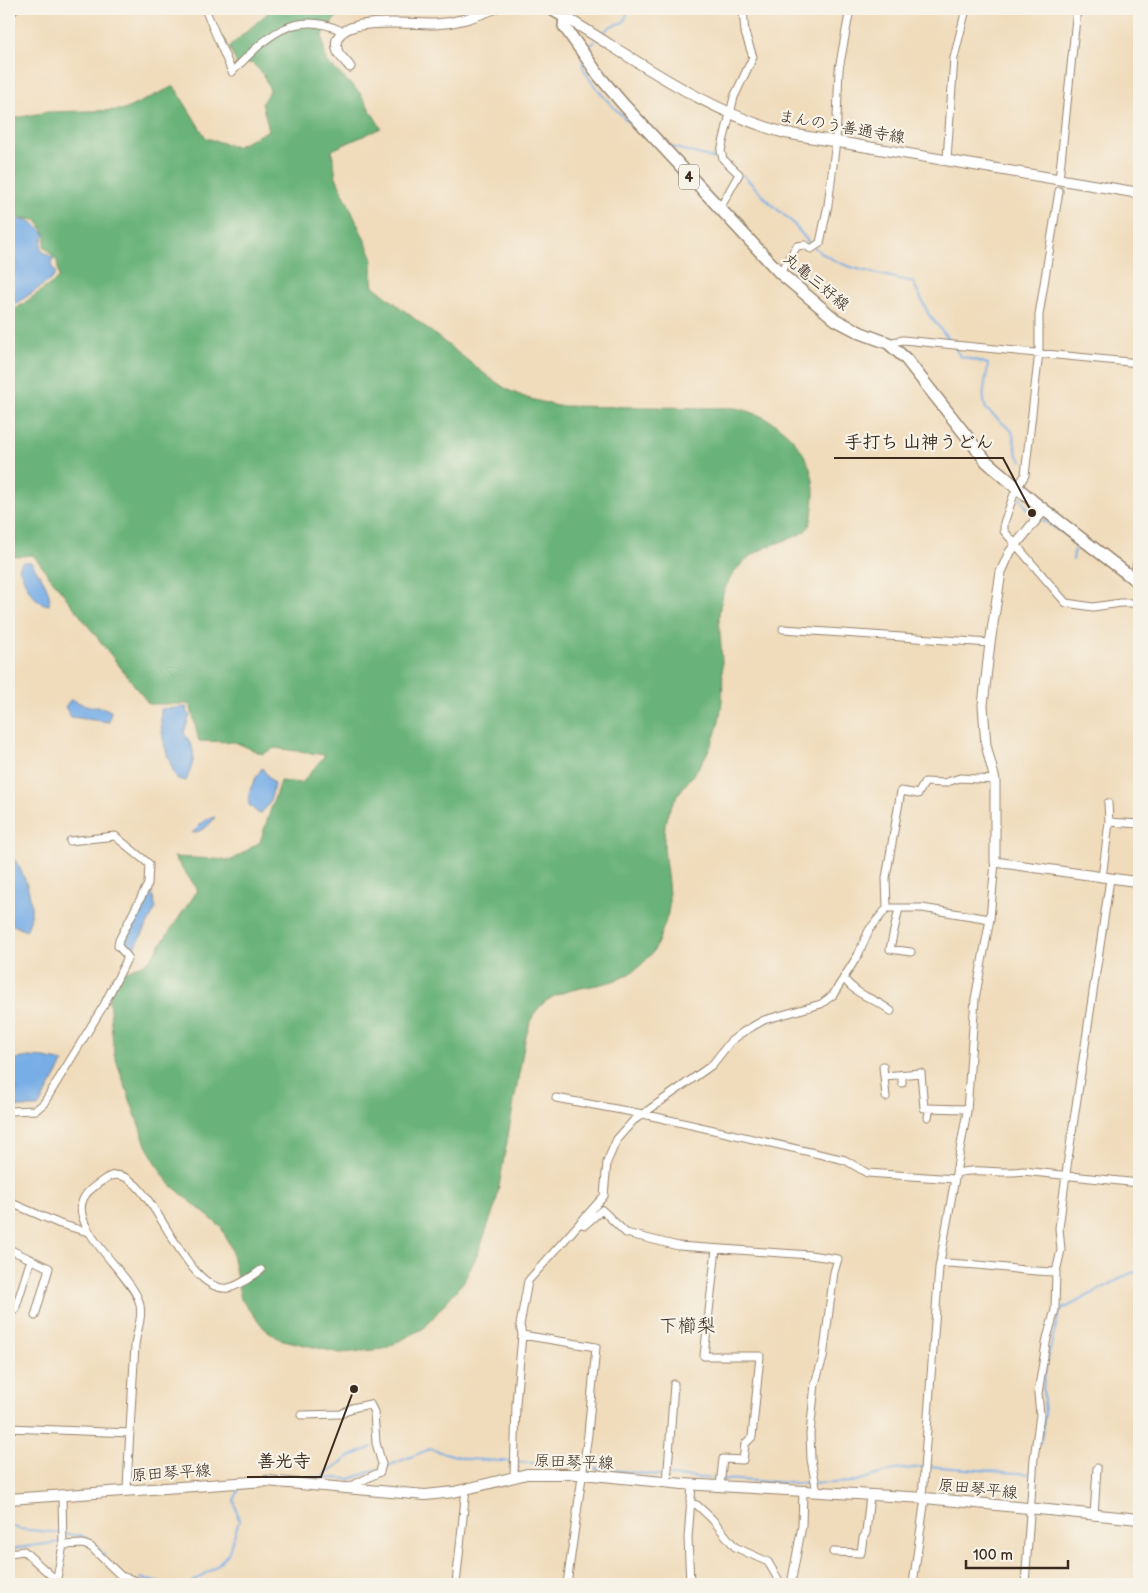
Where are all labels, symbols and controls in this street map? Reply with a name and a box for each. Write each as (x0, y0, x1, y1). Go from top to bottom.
street label: まんのう善通寺線 (777, 107, 906, 148)
road number: 4 (679, 164, 699, 190)
street label: 丸亀三好線 (779, 249, 853, 315)
callout: 手打ち 山神うどん (834, 425, 1003, 458)
text: 手打ち 山神うどん (844, 432, 994, 453)
district label: 下櫛梨 (658, 1315, 716, 1338)
callout: 善光寺 (247, 1444, 321, 1477)
text: 善光寺 (257, 1451, 311, 1472)
street label: 原田琴平線 (534, 1452, 614, 1473)
street label: 原田琴平線 (131, 1461, 212, 1486)
street label: 原田琴平線 (937, 1476, 1019, 1503)
scale bar (966, 1538, 1068, 1570)
text: 100 m (973, 1546, 1013, 1565)

